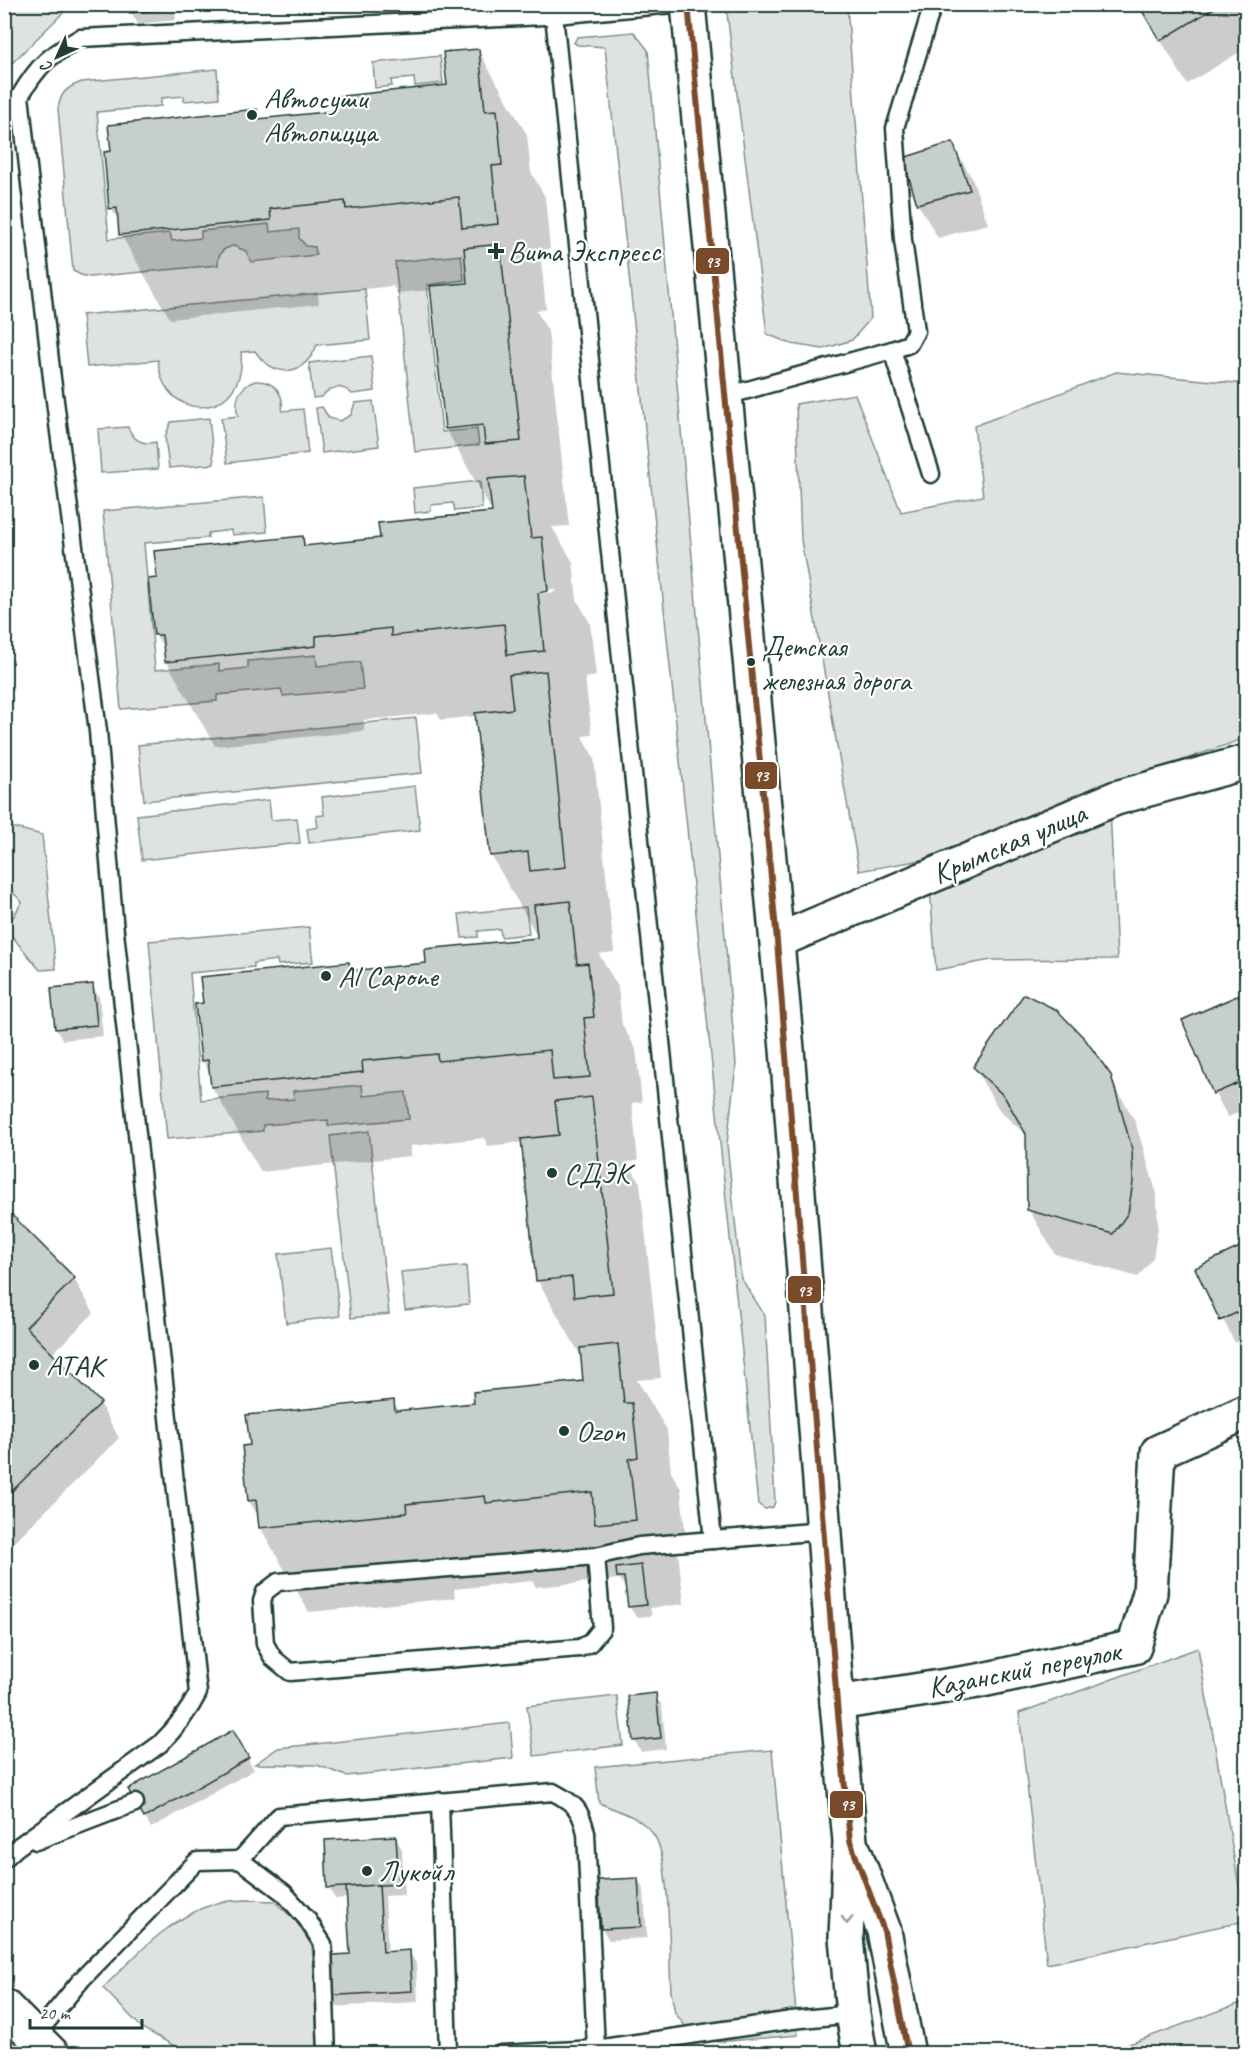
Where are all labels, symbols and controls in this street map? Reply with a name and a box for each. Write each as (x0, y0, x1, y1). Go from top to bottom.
north arrow (27, 27, 87, 87)
text: С (36, 56, 57, 77)
place label: Автосуши Автопицца (264, 79, 380, 151)
marker: Автосуши Автопицца (245, 108, 259, 122)
place label: Вита Экспресс (508, 232, 662, 270)
marker: Вита Экспресс (489, 244, 503, 258)
line badge: 93 (695, 247, 730, 275)
text: 93 (705, 252, 721, 272)
place label: Детская железная дорога (762, 629, 912, 698)
marker: Детская железная дорога (745, 656, 757, 668)
line badge: 93 (744, 761, 778, 790)
text: 93 (754, 766, 770, 786)
street label: Крымская улица (926, 793, 1093, 892)
place label: Al Capone (338, 957, 440, 995)
marker: Al Capone (319, 969, 333, 983)
place label: СДЭК (564, 1154, 636, 1192)
marker: СДЭК (545, 1166, 559, 1180)
line badge: 93 (787, 1275, 822, 1304)
text: 93 (797, 1281, 813, 1301)
place label: АТАК (46, 1346, 108, 1384)
marker: АТАК (27, 1358, 41, 1372)
place label: Ozon (576, 1412, 626, 1450)
marker: Ozon (557, 1424, 571, 1438)
street label: Казанский переулок (925, 1631, 1126, 1706)
line badge: 93 (829, 1790, 864, 1819)
text: 93 (840, 1795, 856, 1815)
place label: Лукойл (379, 1852, 455, 1890)
marker: Лукойл (360, 1864, 374, 1878)
one-way arrow (841, 1916, 853, 1925)
scale bar (30, 1992, 142, 2030)
text: 20 m (39, 2002, 72, 2024)

